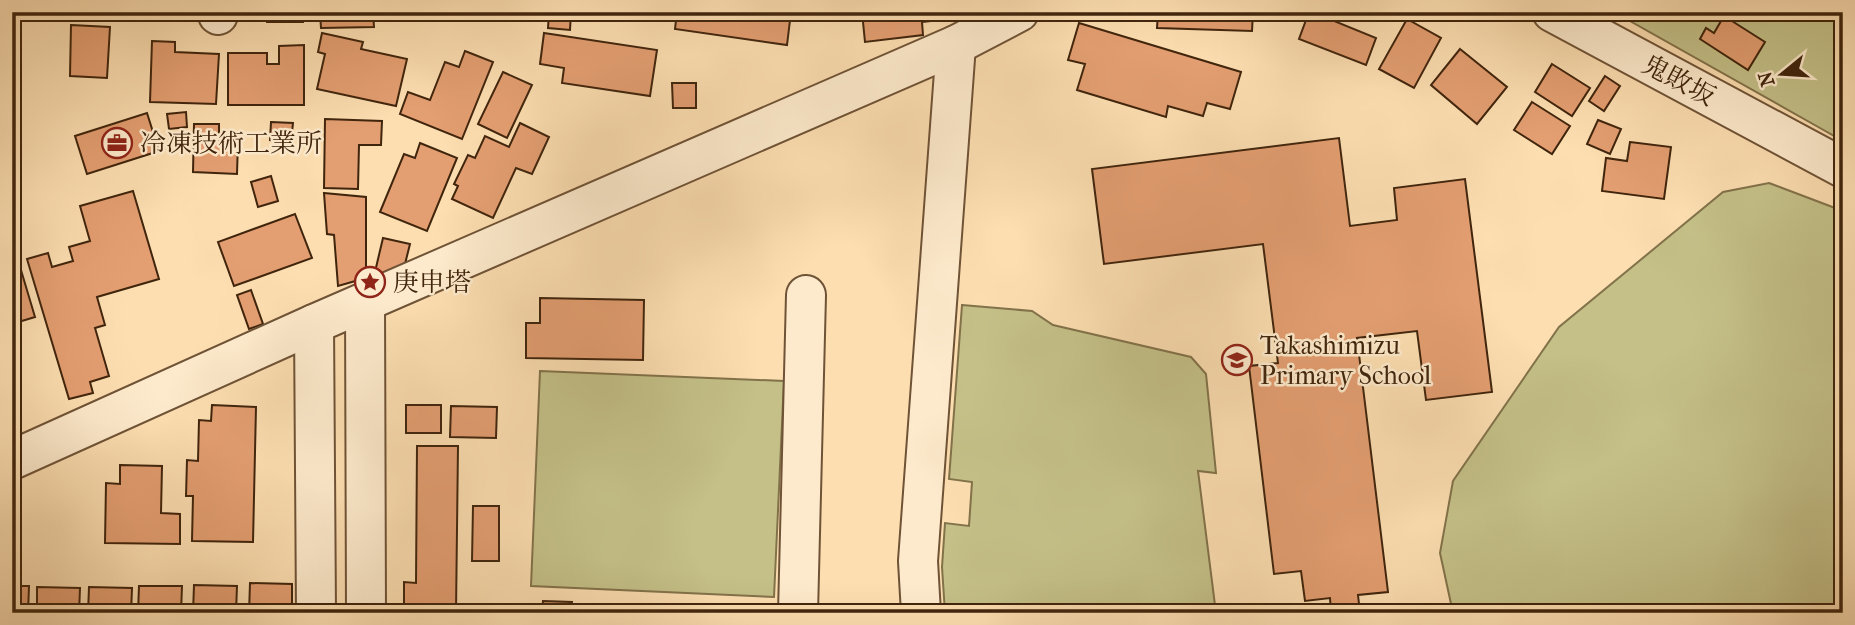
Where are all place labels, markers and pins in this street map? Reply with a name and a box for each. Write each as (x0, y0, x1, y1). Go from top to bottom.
office icon: 冷凍技術工業所 (100, 126, 134, 160)
place label: 冷凍技術工業所 (140, 128, 322, 159)
place icon: 庚申塔 (353, 265, 387, 299)
place label: 庚申塔 (393, 267, 471, 298)
place label: Takashimizu Primary School (1260, 330, 1431, 391)
school or university icon: Takashimizu Primary School (1220, 343, 1254, 377)

